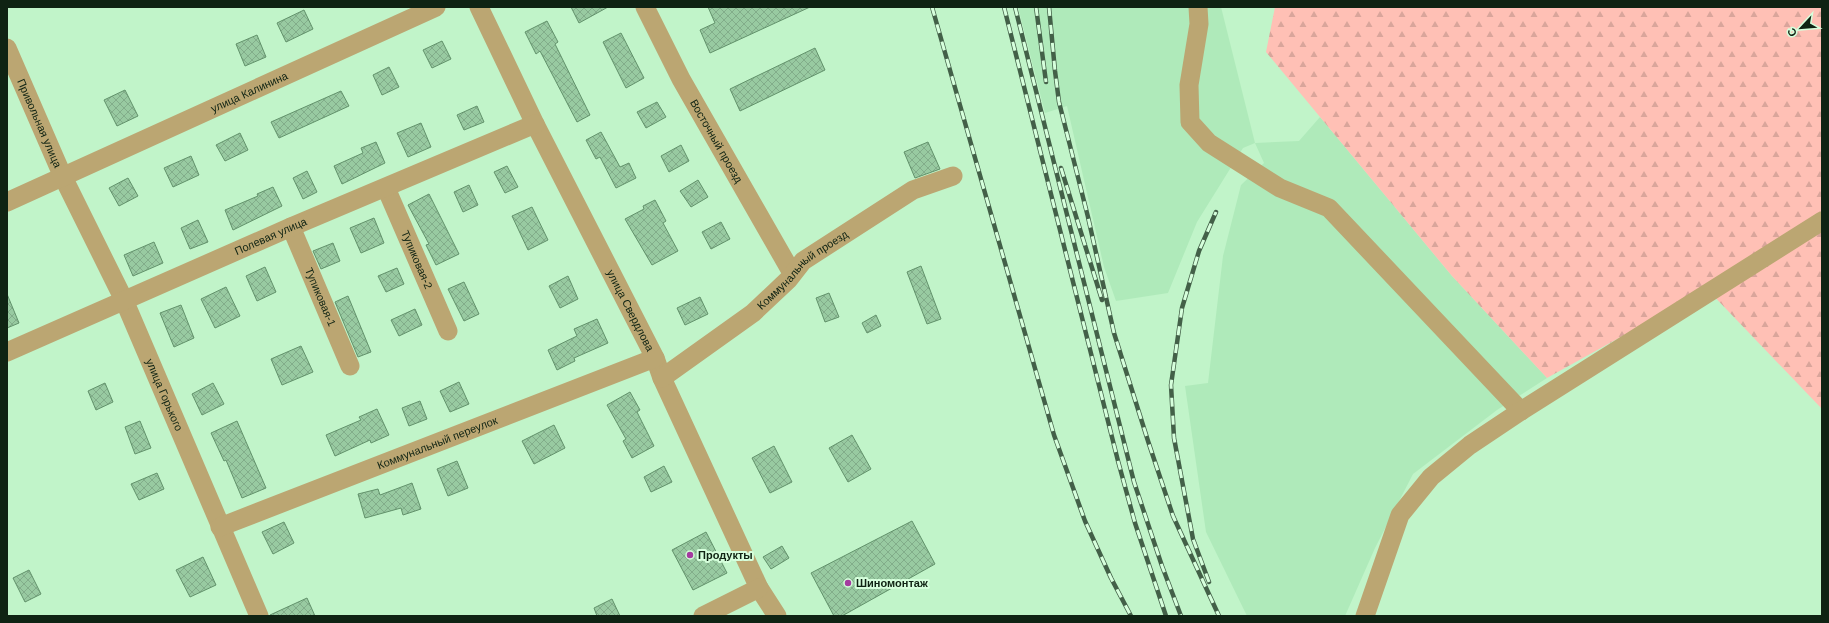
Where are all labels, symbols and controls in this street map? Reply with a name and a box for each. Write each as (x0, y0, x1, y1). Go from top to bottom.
north arrow (1781, 8, 1821, 48)
text: С (1785, 26, 1799, 39)
street label: улица Калинина (209, 69, 290, 115)
street label: Привольная улица (15, 77, 65, 170)
street label: Восточный проезд (688, 97, 745, 185)
street label: Полевая улица (233, 215, 309, 257)
street label: Коммунальный проезд (755, 227, 850, 312)
street label: Тупиковая-2 (399, 229, 435, 291)
street label: Тупиковая-1 (303, 266, 338, 328)
street label: улица Свердлова (605, 267, 657, 354)
street label: улица Горького (144, 357, 185, 433)
street label: Коммунальный переулок (375, 414, 499, 471)
place label: Продукты (698, 549, 753, 561)
marker: Продукты (685, 550, 695, 560)
place label: Шиномонтаж (856, 577, 928, 589)
marker: Шиномонтаж (843, 578, 853, 588)

